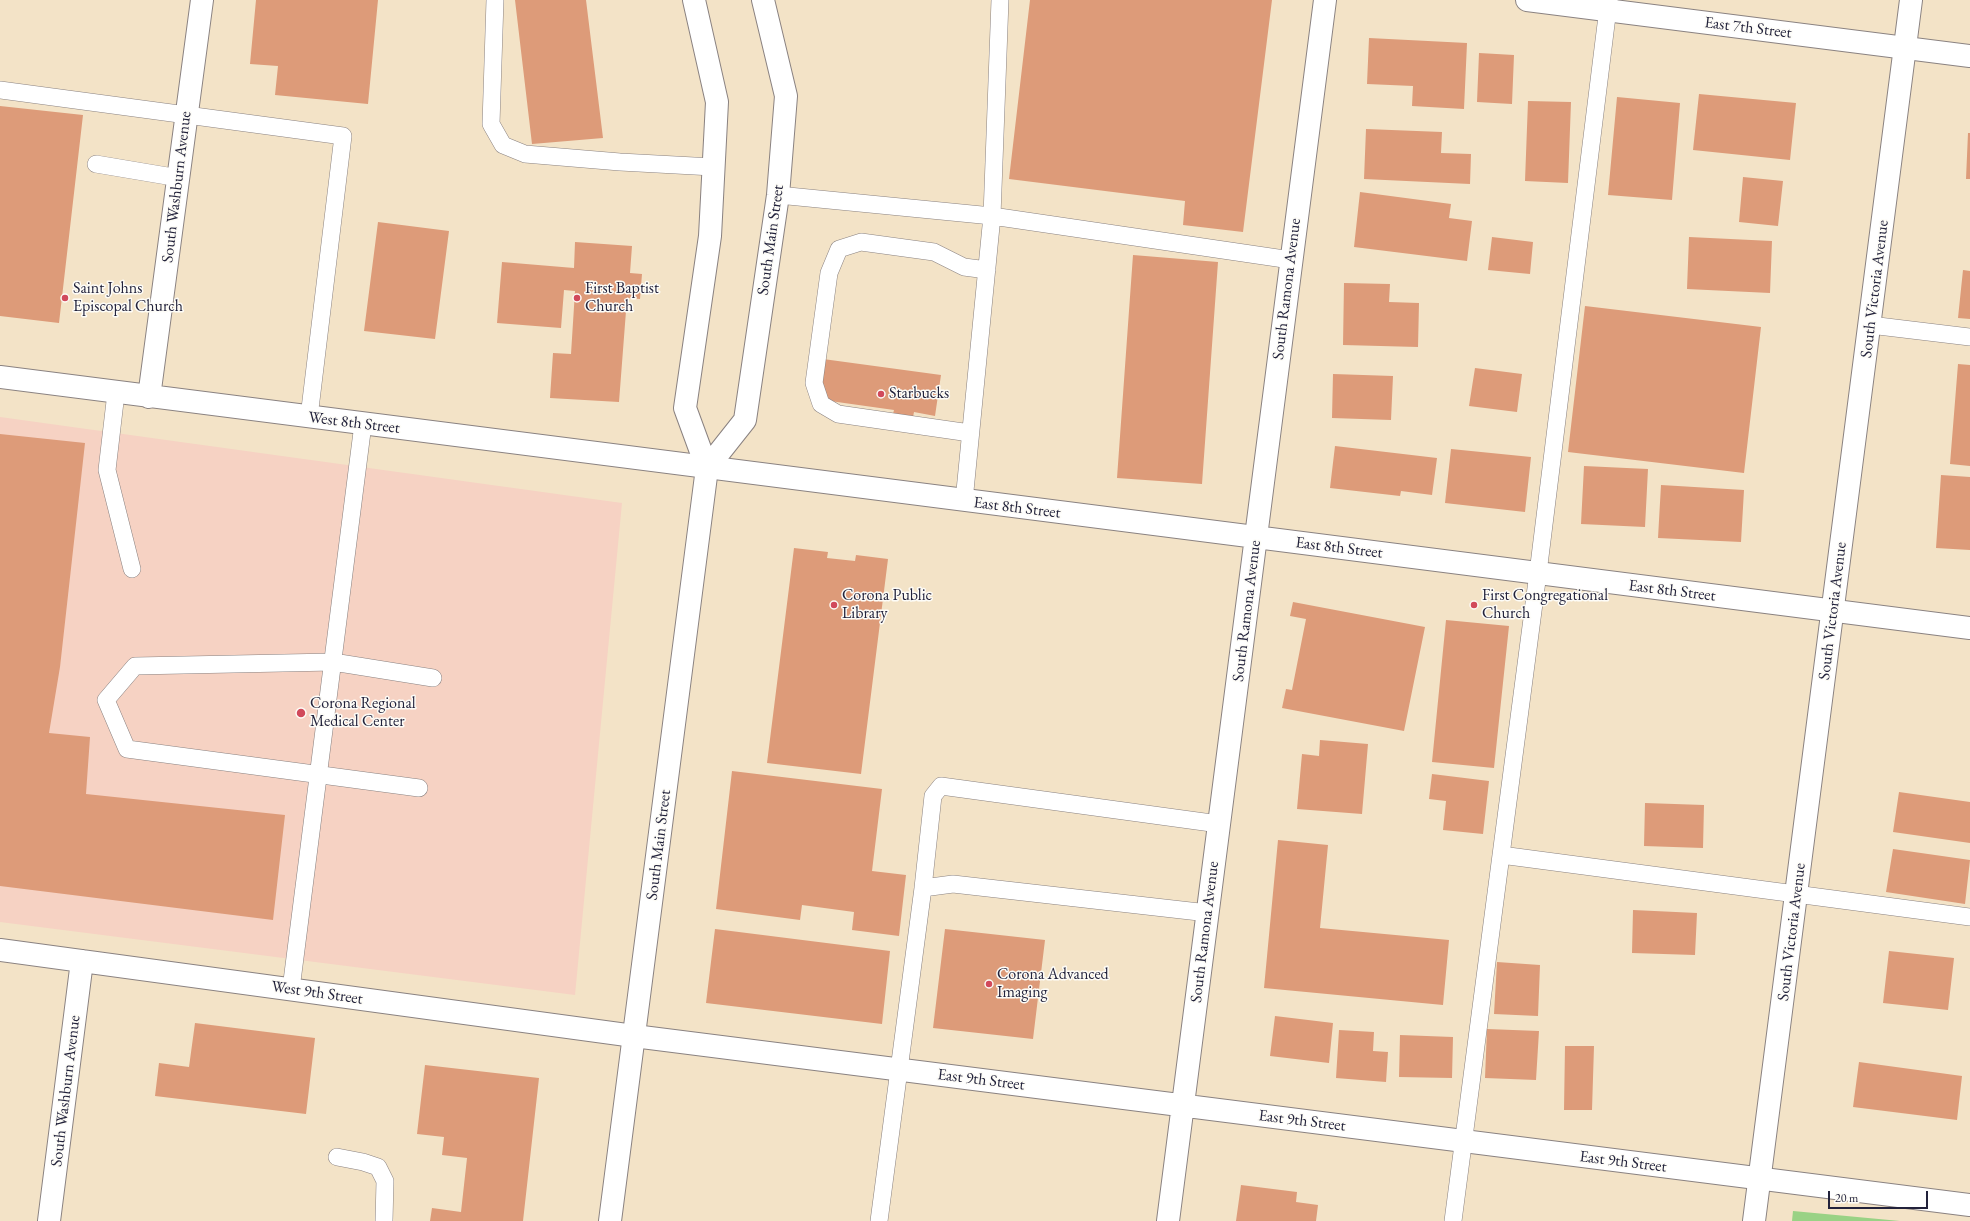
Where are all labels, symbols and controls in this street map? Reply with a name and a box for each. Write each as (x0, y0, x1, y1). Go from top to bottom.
street label: East 7th Street (1703, 13, 1793, 43)
street label: South Washburn Avenue (158, 110, 196, 264)
street label: South Main Street (754, 183, 788, 297)
street label: South Ramona Avenue (1269, 217, 1305, 361)
street label: South Victoria Avenue (1857, 219, 1893, 359)
place label: Saint Johns Episcopal Church (73, 279, 183, 317)
place label: First Baptist Church (585, 279, 659, 317)
marker: Saint Johns Episcopal Church (60, 293, 70, 303)
marker: First Baptist Church (572, 293, 582, 303)
place label: Starbucks (889, 384, 949, 404)
marker: Starbucks (876, 389, 886, 399)
street label: West 8th Street (307, 408, 401, 438)
street label: East 8th Street (972, 493, 1062, 523)
street label: East 8th Street (1294, 533, 1384, 563)
street label: South Ramona Avenue (1229, 539, 1265, 683)
street label: South Victoria Avenue (1815, 541, 1851, 681)
street label: East 8th Street (1627, 576, 1717, 606)
place label: Corona Public Library (842, 586, 932, 624)
place label: First Congregational Church (1482, 586, 1608, 624)
marker: Corona Public Library (829, 600, 839, 610)
marker: First Congregational Church (1469, 600, 1479, 610)
place label: Corona Regional Medical Center (310, 694, 416, 732)
marker: Corona Regional Medical Center (295, 707, 307, 719)
street label: South Main Street (643, 789, 675, 901)
street label: South Ramona Avenue (1187, 860, 1223, 1004)
street label: South Victoria Avenue (1774, 862, 1810, 1002)
place label: Corona Advanced Imaging (997, 965, 1109, 1003)
street label: West 9th Street (270, 977, 364, 1009)
marker: Corona Advanced Imaging (984, 979, 994, 989)
street label: South Washburn Avenue (47, 1014, 85, 1168)
street label: East 9th Street (936, 1065, 1026, 1095)
street label: East 9th Street (1257, 1106, 1347, 1136)
street label: East 9th Street (1578, 1147, 1668, 1177)
scale bar (1830, 1183, 1930, 1209)
text: 20 m (1835, 1190, 1858, 1206)

